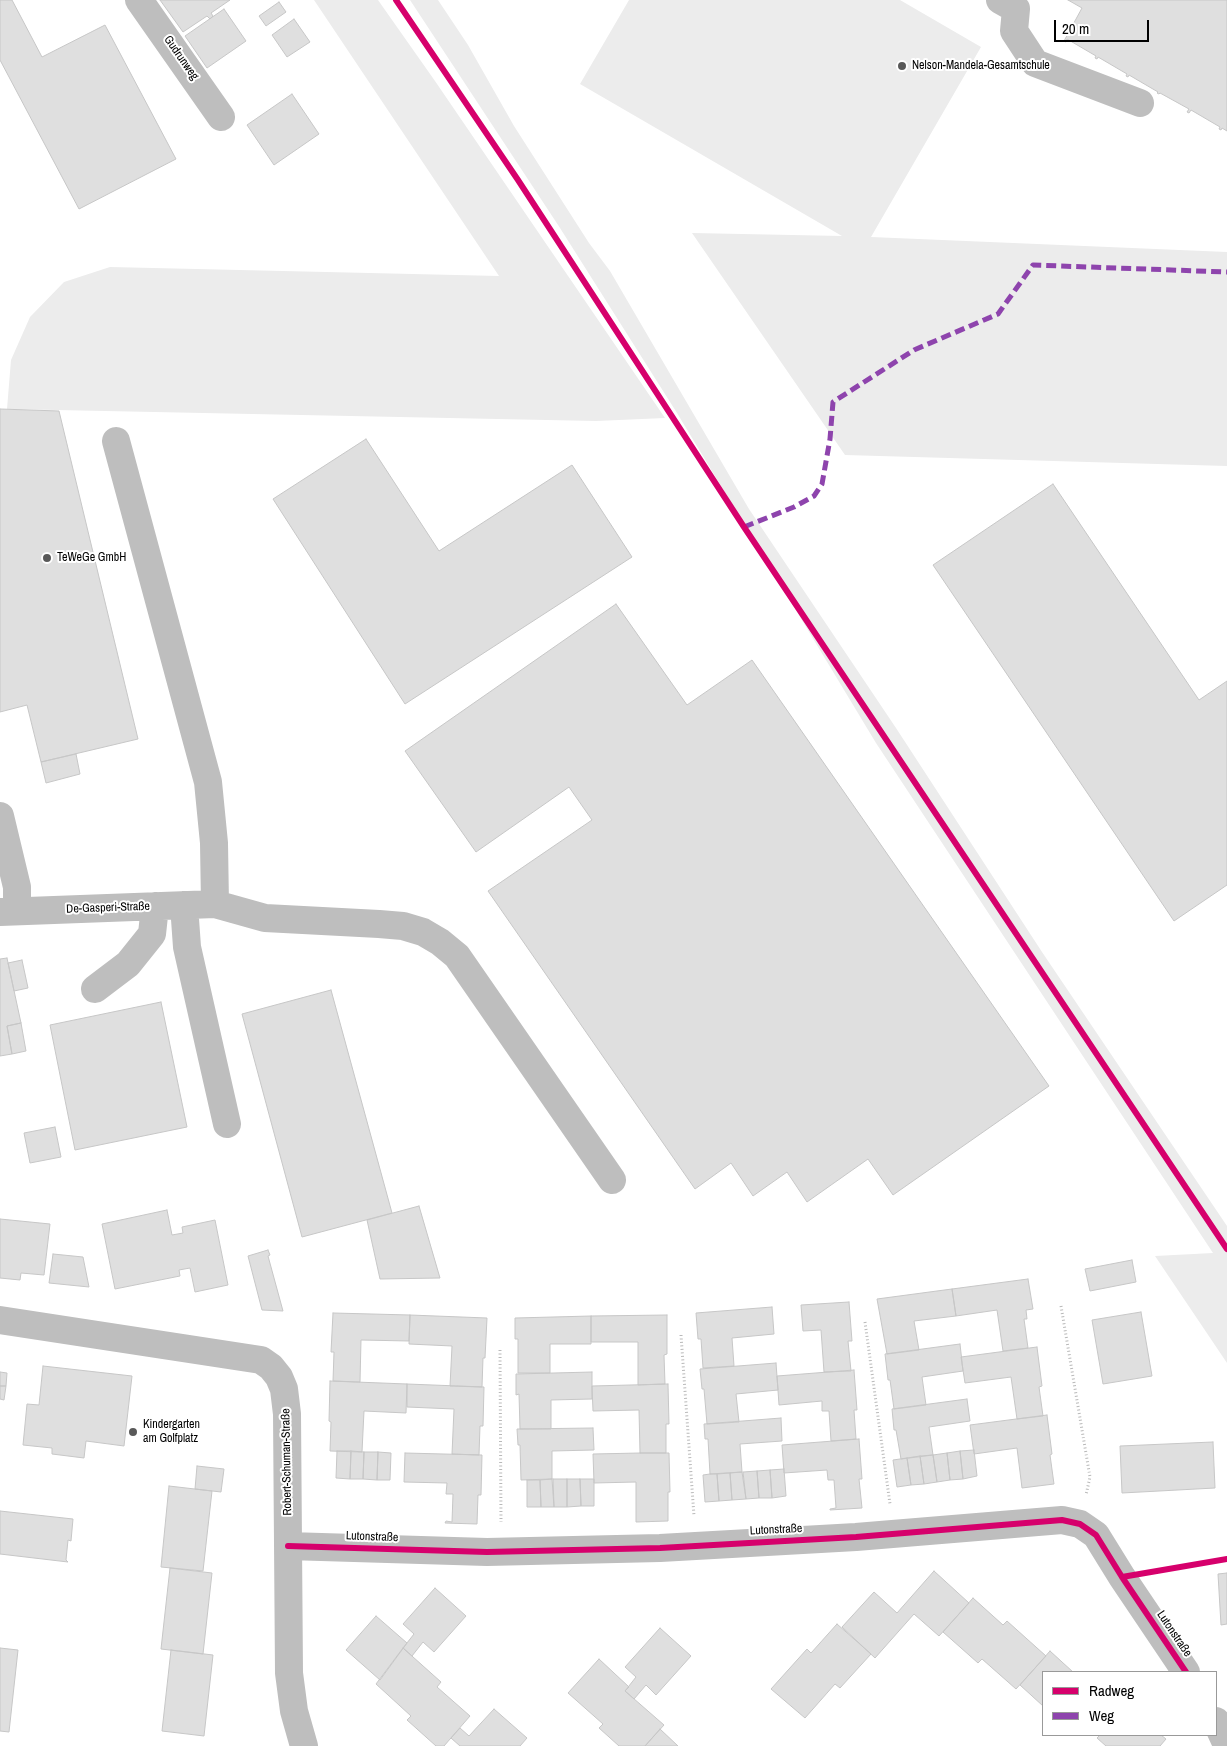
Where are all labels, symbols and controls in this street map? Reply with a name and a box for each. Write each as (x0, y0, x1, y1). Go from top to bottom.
scale bar (1057, 10, 1152, 42)
text: 20 m (1062, 18, 1089, 39)
street label: Gudrunweg (161, 33, 201, 83)
place label: Nelson-Mandela-Gesamtschule (912, 59, 1050, 73)
marker: Nelson-Mandela-Gesamtschule (896, 60, 908, 72)
place label: TeWeGe GmbH (57, 551, 126, 565)
marker: TeWeGe GmbH (41, 552, 53, 564)
street label: De-Gasperi-Straße (66, 899, 150, 917)
street label: Robert-Schuman-Straße (279, 1408, 295, 1516)
place label: Kindergarten am Golfplatz (143, 1418, 200, 1446)
marker: Kindergarten am Golfplatz (127, 1426, 139, 1438)
street label: Lutonstraße (749, 1521, 803, 1539)
street label: Lutonstraße (346, 1529, 398, 1545)
street label: Lutonstraße (1153, 1608, 1195, 1660)
legend (1042, 1671, 1217, 1736)
text: Radweg (1089, 1680, 1134, 1701)
text: Weg (1089, 1705, 1114, 1726)

